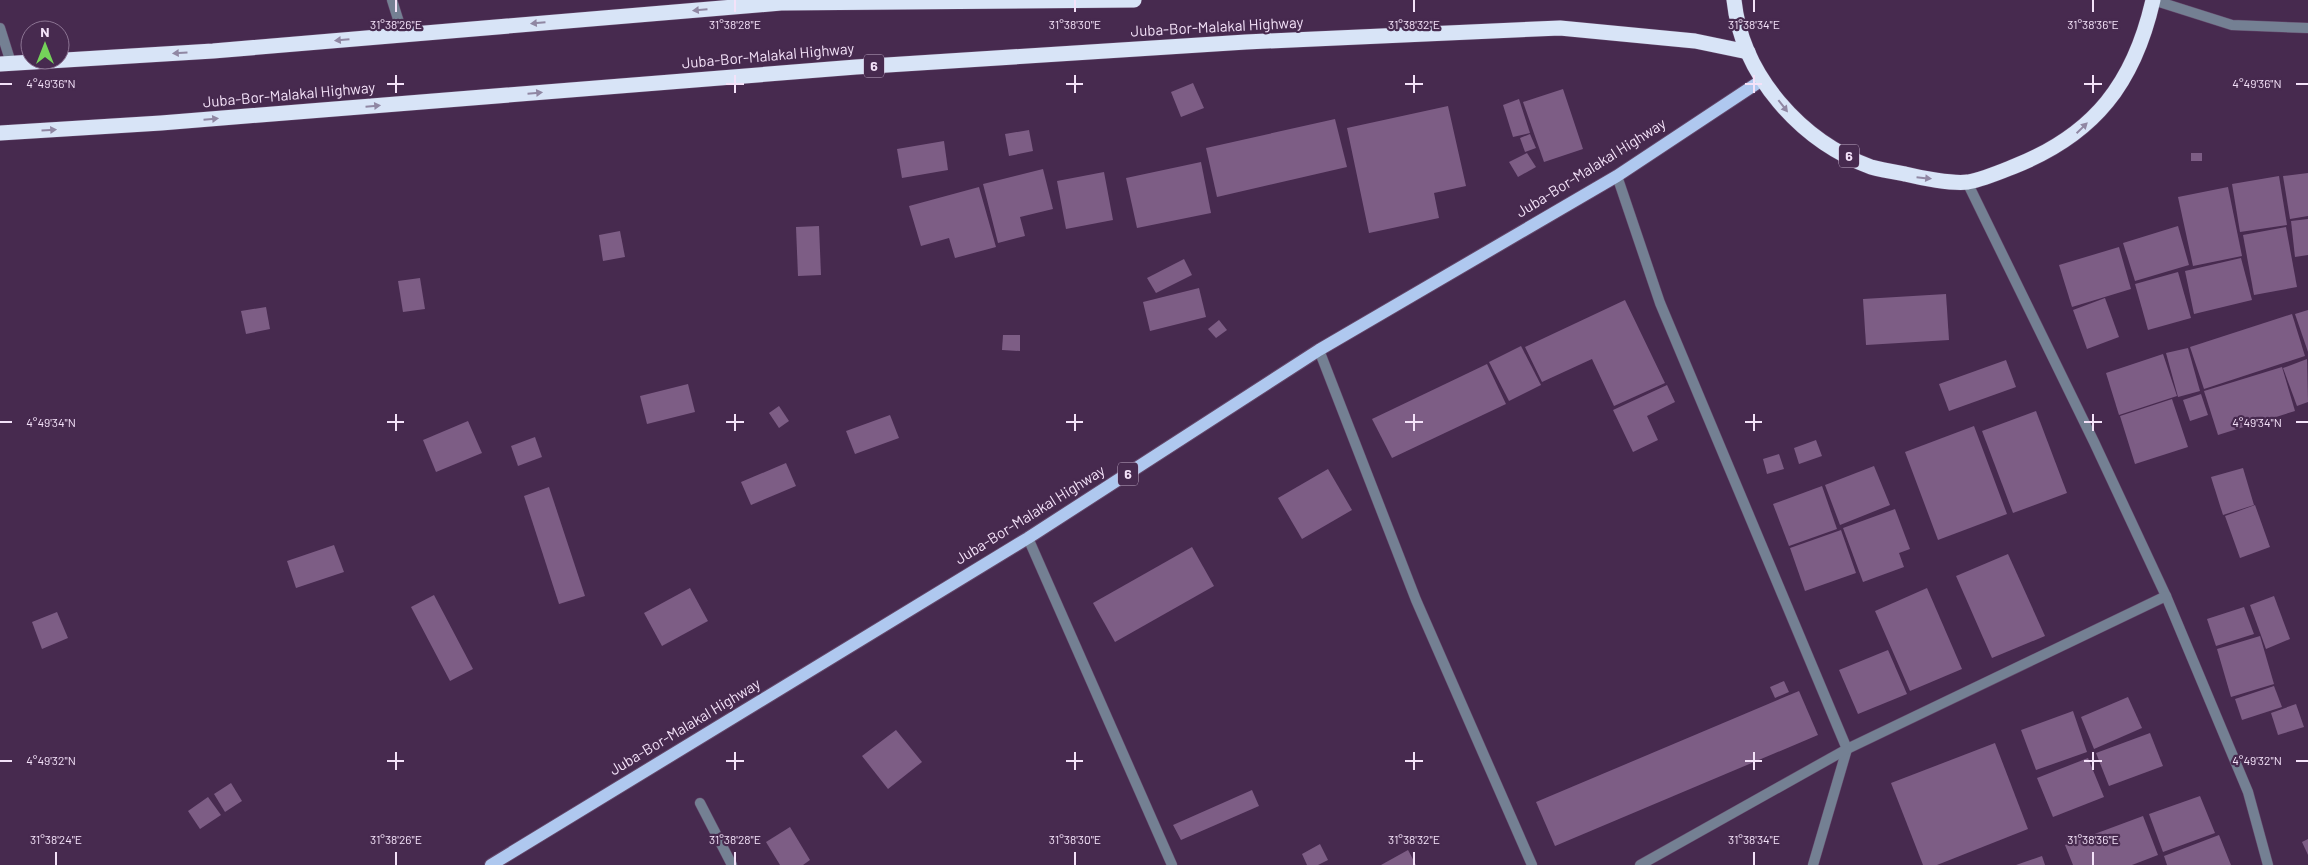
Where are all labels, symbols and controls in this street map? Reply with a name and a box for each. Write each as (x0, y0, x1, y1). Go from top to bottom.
one-way arrow (692, 6, 708, 14)
street label: Juba-Bor-Malakal Highway (1130, 12, 1304, 40)
text: 31°38'26"E (370, 17, 422, 31)
text: 31°38'28"E (709, 17, 761, 31)
text: 31°38'30"E (1049, 17, 1101, 31)
text: 31°38'32"E (1388, 17, 1440, 31)
text: 31°38'34"E (1728, 17, 1780, 31)
text: 31°38'36"E (2067, 17, 2119, 31)
one-way arrow (530, 19, 546, 27)
north arrow (20, 20, 70, 70)
text: N (40, 23, 50, 40)
one-way arrow (333, 36, 349, 44)
street label: Juba-Bor-Malakal Highway (681, 38, 855, 72)
one-way arrow (171, 49, 187, 57)
road number: 6 (864, 54, 884, 78)
text: 4°49'36"N (26, 76, 76, 90)
text: 4°49'36"N (2232, 76, 2282, 90)
street label: Juba-Bor-Malakal Highway (202, 77, 376, 111)
one-way arrow (527, 88, 543, 96)
one-way arrow (1778, 99, 1789, 112)
one-way arrow (365, 102, 381, 110)
street label: Juba-Bor-Malakal Highway (1512, 114, 1669, 221)
one-way arrow (203, 115, 219, 123)
one-way arrow (2075, 122, 2087, 134)
one-way arrow (41, 126, 57, 134)
road number: 6 (1839, 144, 1859, 168)
one-way arrow (1917, 174, 1933, 182)
text: 4°49'34"N (26, 415, 76, 429)
text: 4°49'34"N (2232, 415, 2282, 429)
street label: Juba-Bor-Malakal Highway (951, 461, 1108, 568)
road number: 6 (1118, 462, 1138, 486)
street label: Juba-Bor-Malakal Highway (606, 674, 763, 778)
text: 4°49'32"N (26, 753, 76, 767)
text: 4°49'32"N (2232, 753, 2282, 767)
text: 31°38'24"E (30, 832, 82, 846)
text: 31°38'26"E (370, 832, 422, 846)
text: 31°38'28"E (709, 832, 761, 846)
text: 31°38'30"E (1049, 832, 1101, 846)
text: 31°38'32"E (1388, 832, 1440, 846)
text: 31°38'34"E (1728, 832, 1780, 846)
text: 31°38'36"E (2067, 832, 2119, 846)

